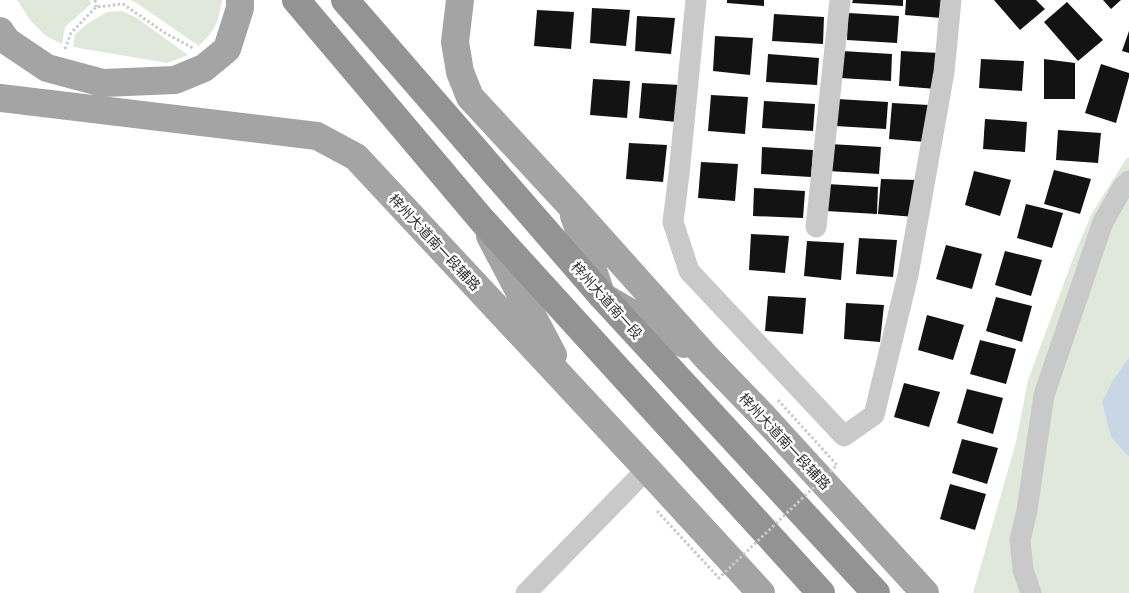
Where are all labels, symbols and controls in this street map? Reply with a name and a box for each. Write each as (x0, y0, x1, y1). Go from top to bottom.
street label: 梓州大道南一段辅路 (386, 190, 484, 294)
street label: 梓州大道南一段 (568, 258, 646, 342)
street label: 梓州大道南一段辅路 (736, 389, 834, 493)

